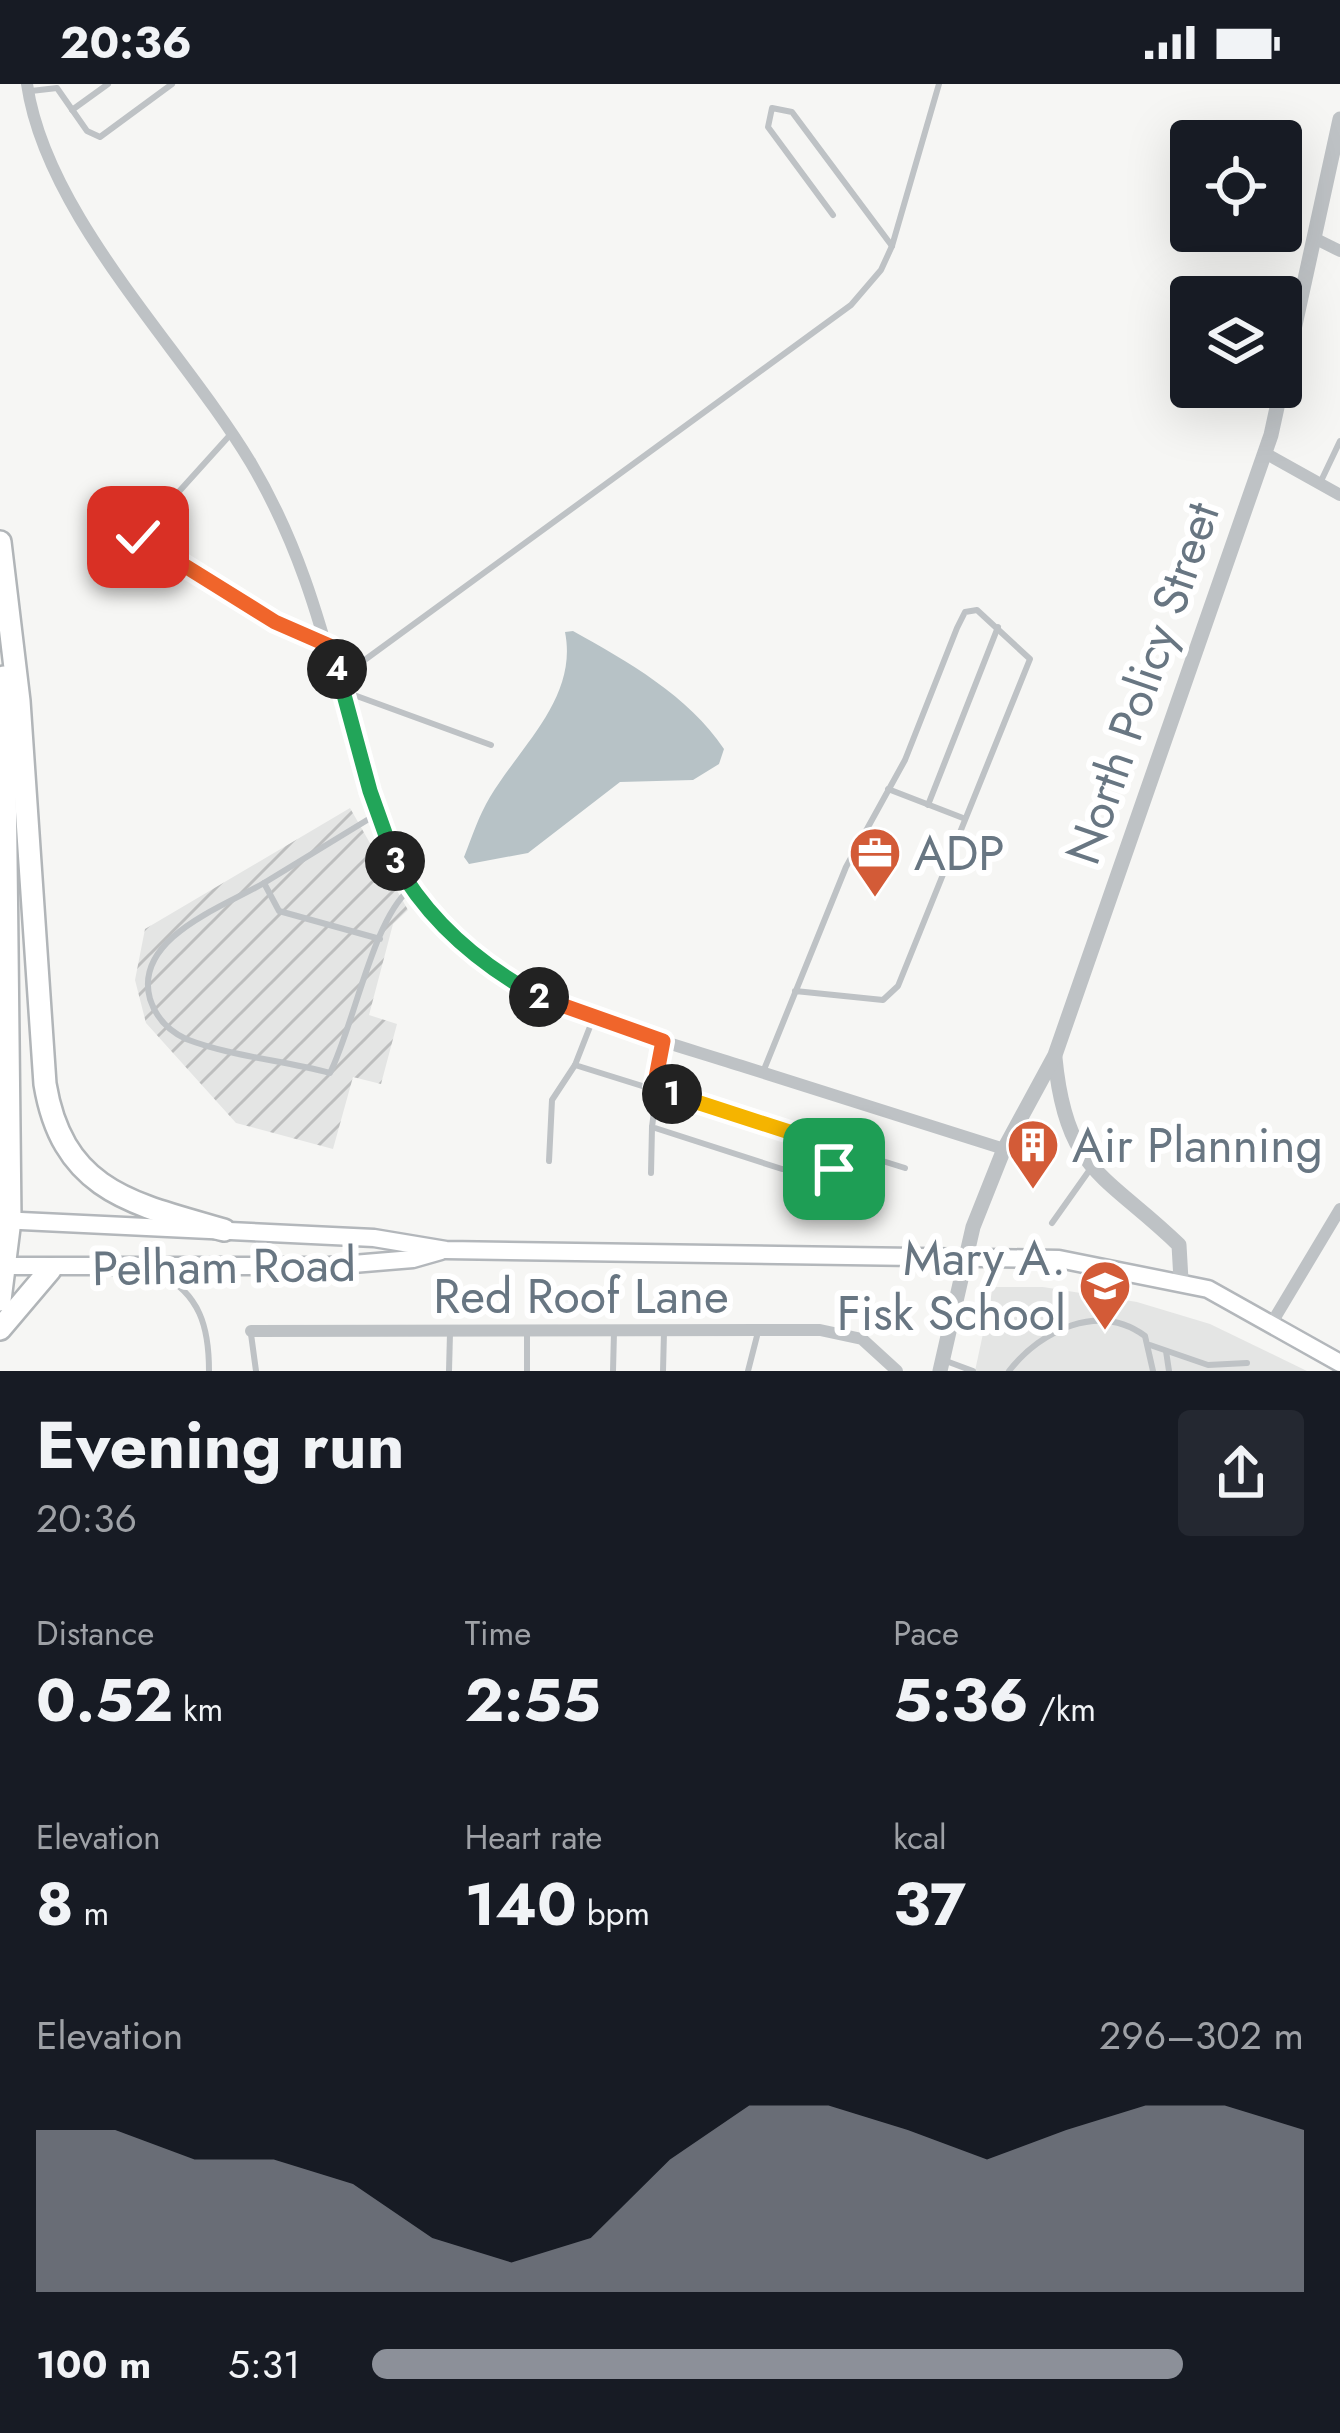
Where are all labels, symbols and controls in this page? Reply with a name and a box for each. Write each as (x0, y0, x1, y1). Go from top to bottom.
text: 20:36 (60, 10, 192, 75)
map controls (1170, 120, 1302, 408)
button: locate (1170, 120, 1302, 252)
button: layers (1170, 276, 1302, 408)
pin (87, 486, 189, 588)
street label: North Policy Street (1048, 493, 1237, 873)
icon: check (105, 504, 171, 570)
pin: 4 (307, 639, 367, 699)
text: 4 (325, 645, 349, 692)
place label: ADP (914, 819, 1005, 888)
office icon: ADP (847, 825, 903, 899)
pin: 3 (365, 831, 425, 891)
text: 3 (385, 837, 405, 884)
pin: 2 (509, 967, 569, 1027)
text: 2 (528, 973, 550, 1020)
pin: 1 (642, 1064, 702, 1124)
text: 1 (664, 1070, 680, 1117)
place label: Air Planning (1072, 1111, 1323, 1180)
building icon: Air Planning (1005, 1117, 1061, 1191)
pin (783, 1118, 885, 1220)
icon: arrive (801, 1136, 867, 1202)
place label: Mary A. Fisk School (837, 1224, 1066, 1348)
street label: Pelham Road (91, 1230, 357, 1303)
school or university icon: Mary A. Fisk School (1077, 1258, 1133, 1332)
street label: Red Roof Lane (433, 1262, 729, 1331)
text: Evening run (36, 1397, 405, 1493)
button: share (1178, 1410, 1304, 1536)
text: 20:36 (36, 1490, 137, 1547)
text: Distance (36, 1610, 154, 1657)
text: Time (465, 1610, 531, 1657)
text: Pace (893, 1610, 959, 1657)
text: 0.52 (36, 1657, 173, 1744)
text: 2:55 (465, 1657, 601, 1744)
text: 5:36 (893, 1657, 1029, 1744)
text: km (173, 1686, 223, 1733)
text: /km (1029, 1686, 1096, 1733)
text: Elevation (36, 1814, 160, 1861)
text: Heart rate (465, 1814, 602, 1861)
text: kcal (893, 1814, 947, 1861)
text: 8 (36, 1861, 74, 1948)
text: 140 (465, 1861, 577, 1948)
text: 37 (893, 1861, 966, 1948)
text: m (74, 1890, 109, 1937)
text: bpm (577, 1890, 650, 1937)
text: Elevation (36, 2007, 183, 2064)
text: 296–302 m (1099, 2007, 1304, 2064)
text: 100 m (36, 2336, 151, 2393)
text: 5:31 (228, 2336, 301, 2393)

